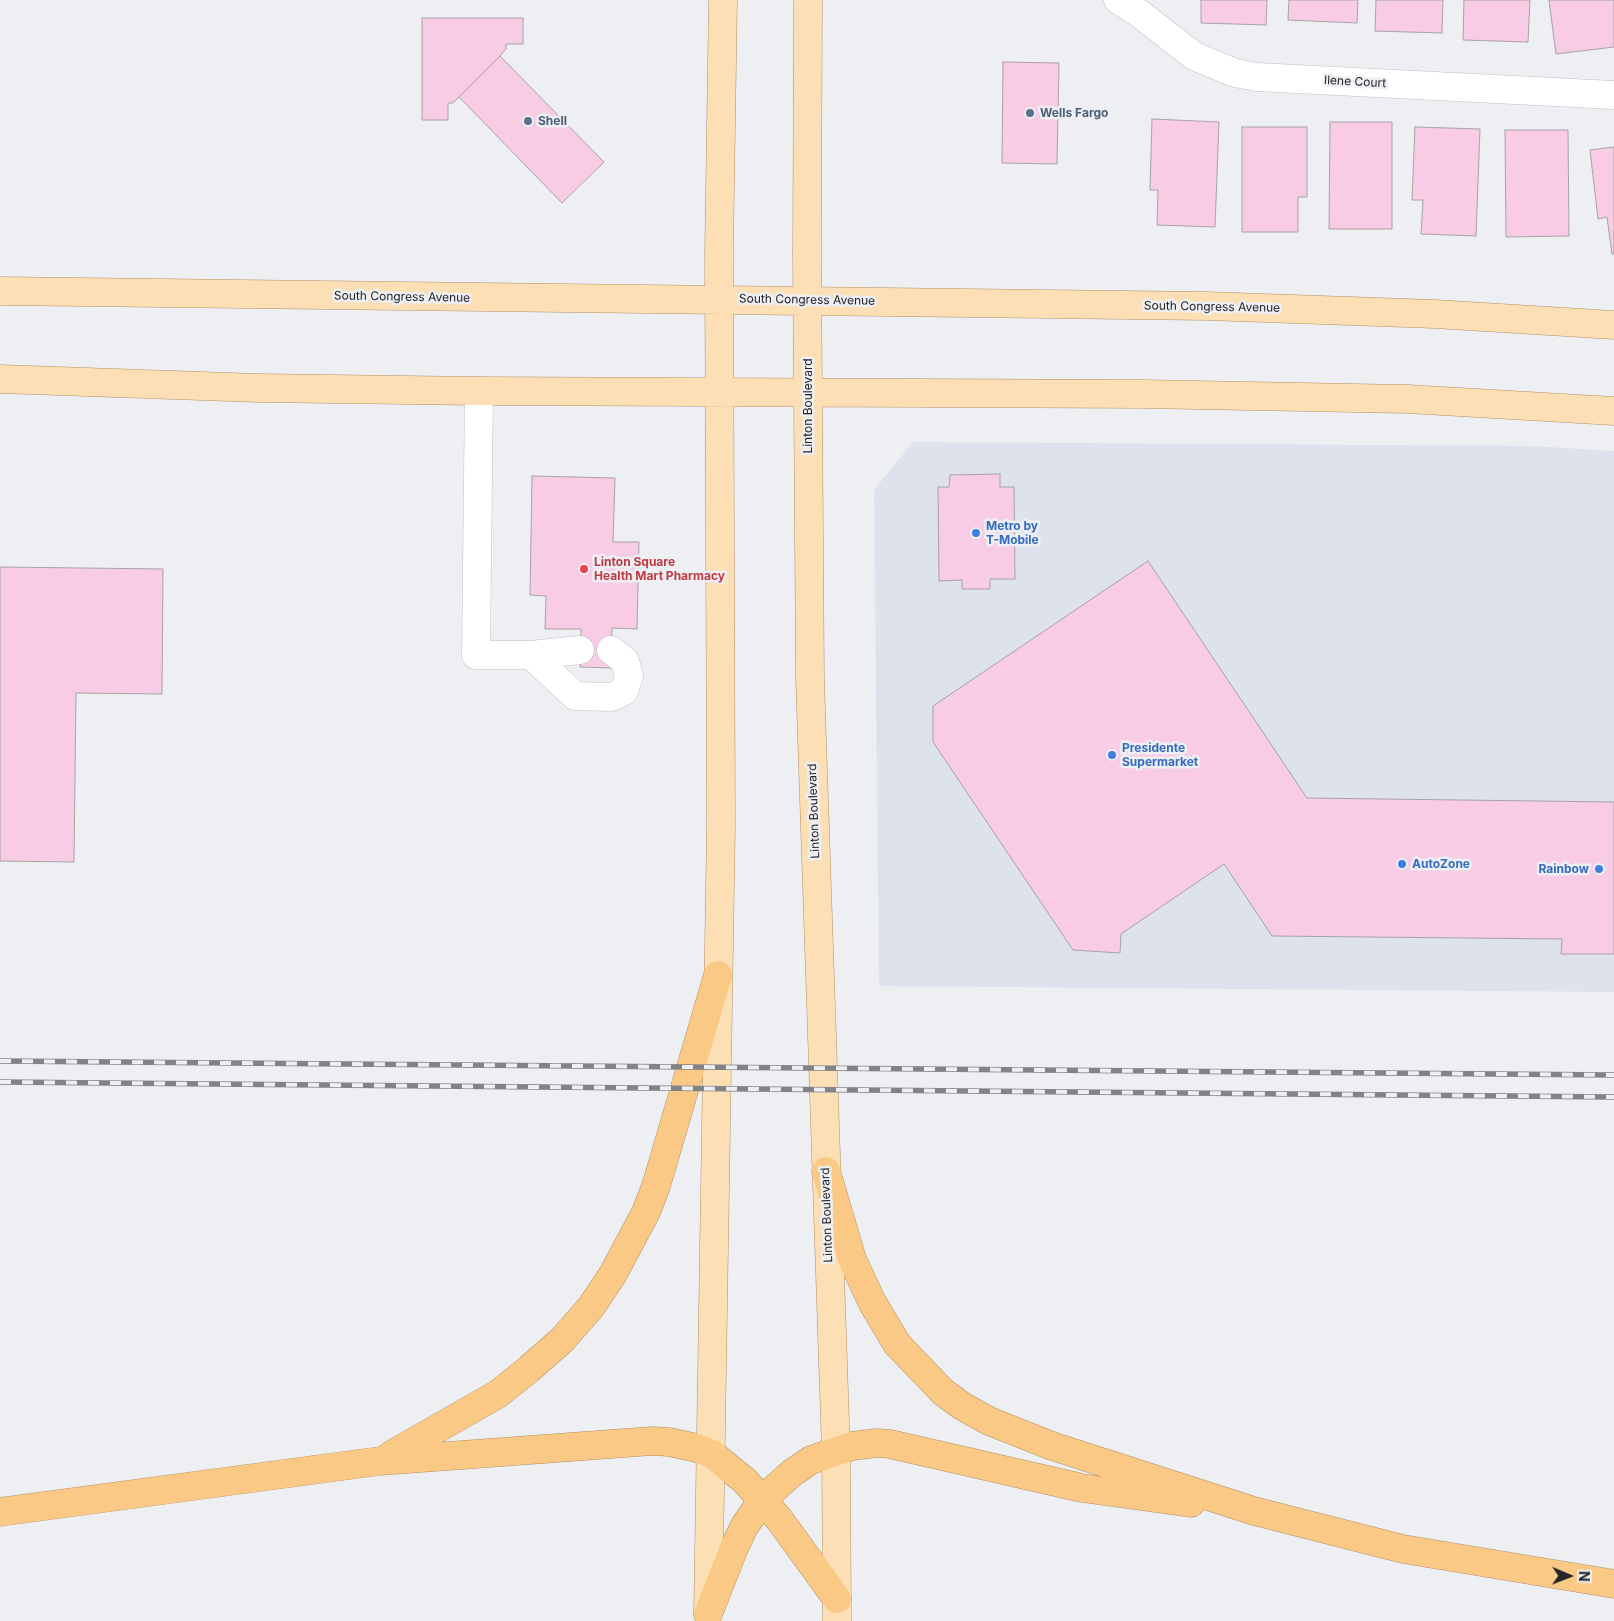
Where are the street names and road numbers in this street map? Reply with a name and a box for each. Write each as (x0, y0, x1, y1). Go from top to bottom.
street label: Ilene Court (1324, 73, 1386, 91)
street label: South Congress Avenue (334, 289, 470, 305)
street label: South Congress Avenue (739, 292, 875, 308)
street label: South Congress Avenue (1144, 299, 1280, 315)
street label: Linton Boulevard (801, 358, 815, 454)
street label: Linton Boulevard (805, 763, 823, 859)
street label: Linton Boulevard (818, 1167, 836, 1263)

